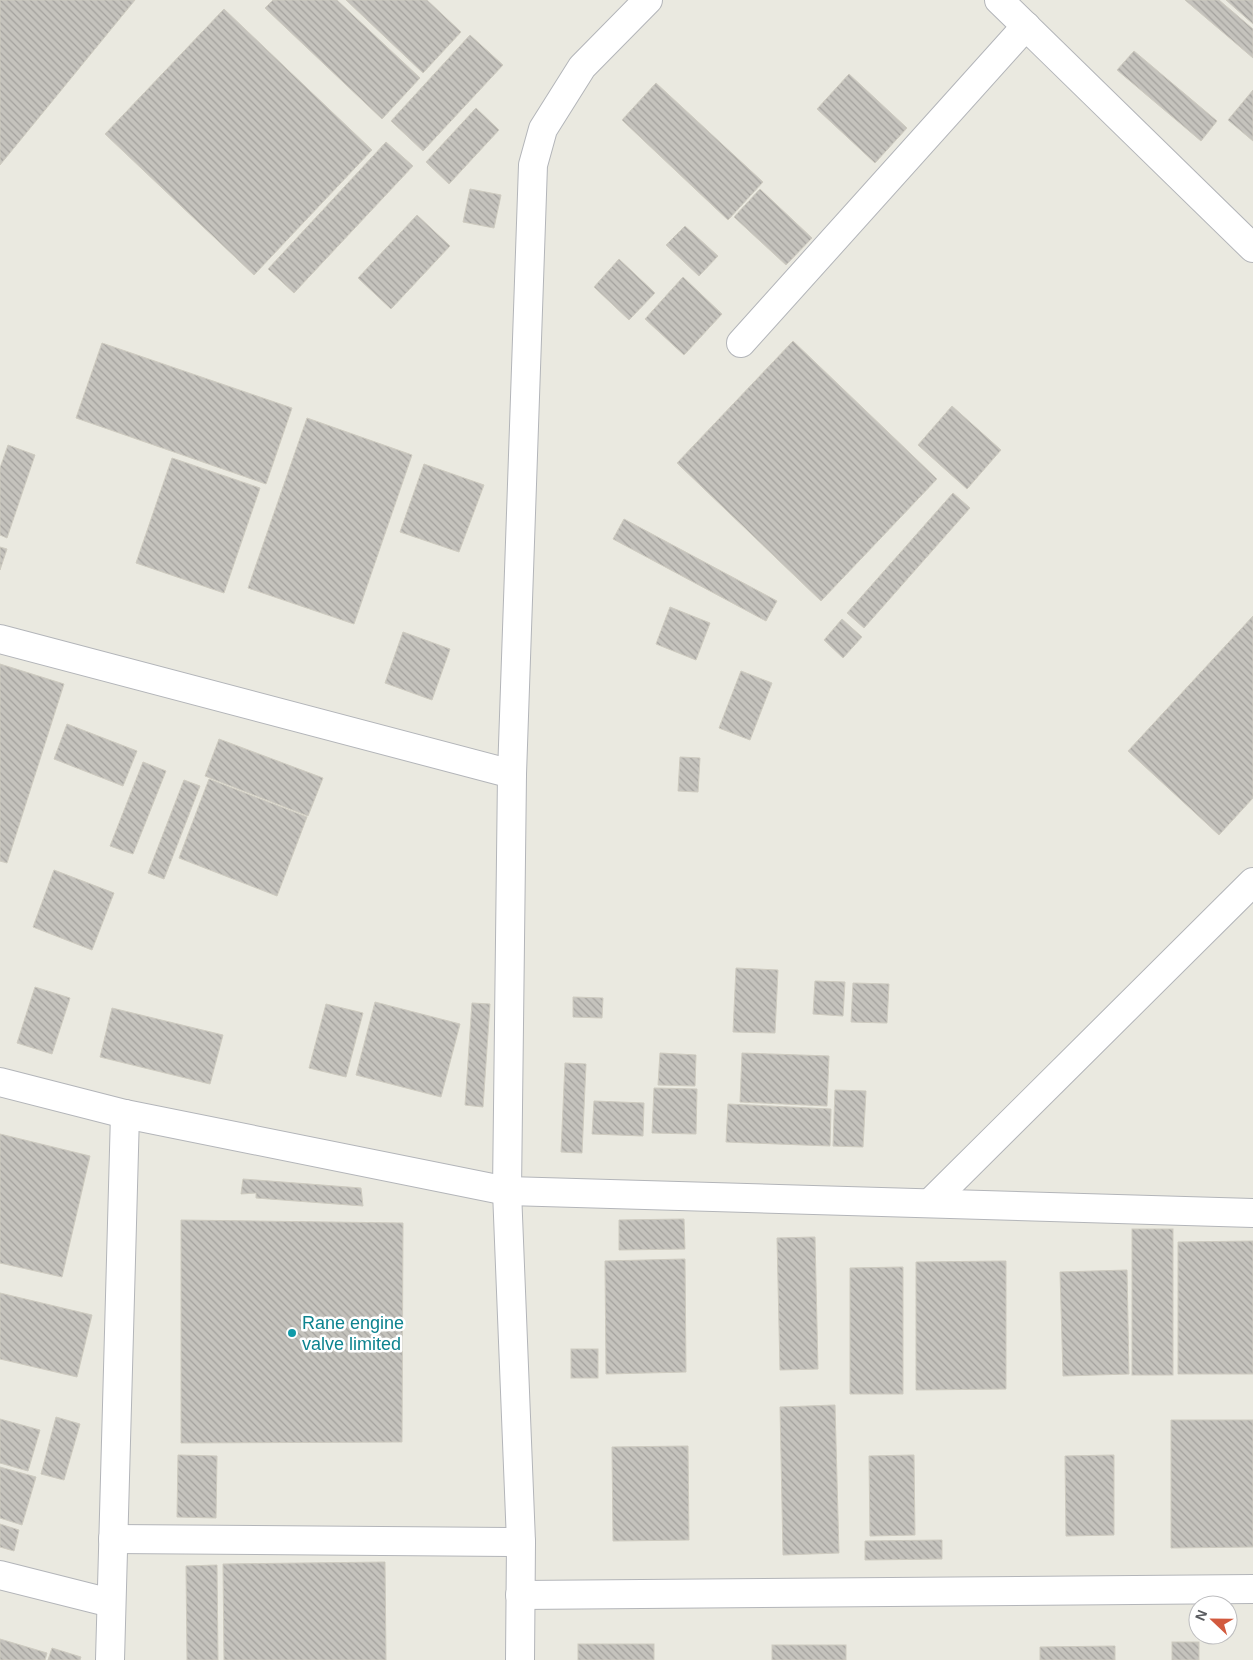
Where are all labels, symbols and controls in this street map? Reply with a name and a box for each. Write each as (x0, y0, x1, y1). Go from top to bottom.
place label: Rane engine valve limited (302, 1313, 404, 1354)
marker: Rane engine valve limited (286, 1327, 298, 1339)
north arrow (1188, 1595, 1238, 1645)
text: N (1192, 1607, 1210, 1623)

